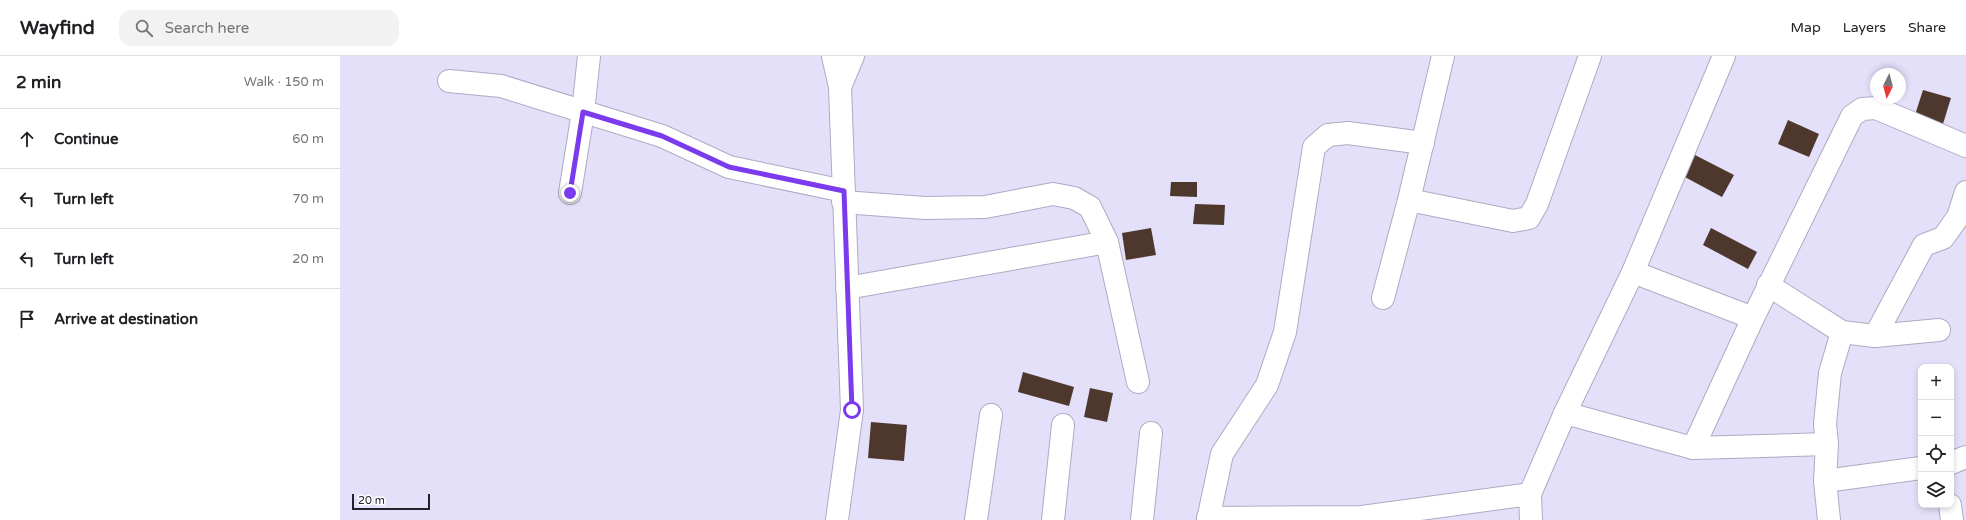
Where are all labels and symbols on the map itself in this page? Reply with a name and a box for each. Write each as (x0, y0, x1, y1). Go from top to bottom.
north arrow (1870, 68, 1906, 104)
route end (561, 184, 579, 202)
route start (843, 401, 861, 419)
scale bar (352, 492, 430, 511)

